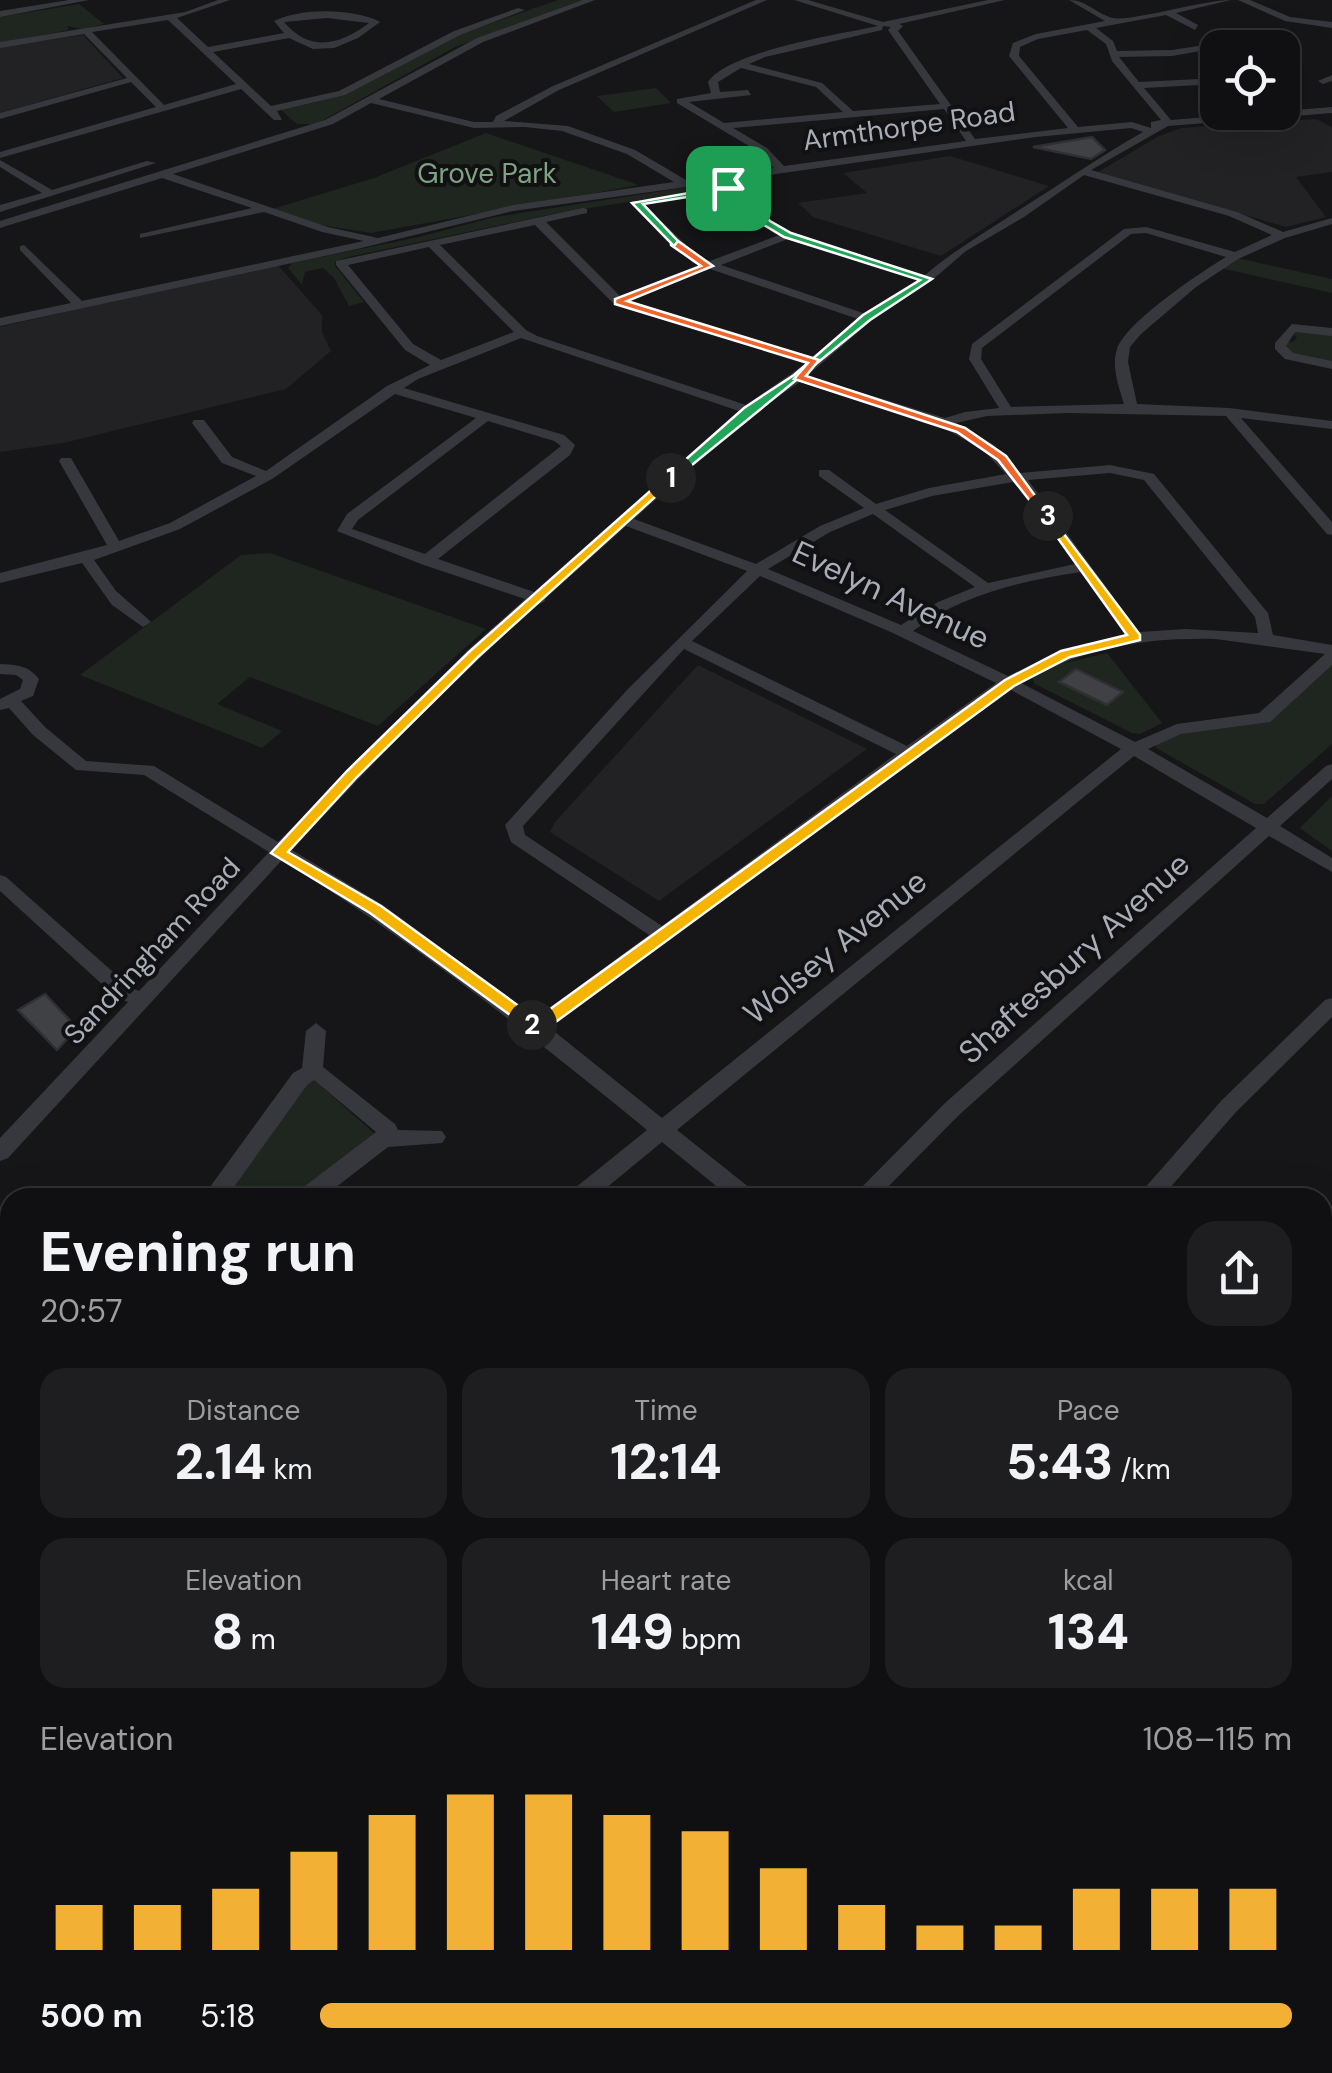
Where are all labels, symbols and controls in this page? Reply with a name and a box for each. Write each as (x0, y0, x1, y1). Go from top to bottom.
map controls (1200, 30, 1300, 130)
button: locate (1200, 30, 1300, 130)
street label: Armthorpe Road (800, 93, 1018, 159)
pin (686, 146, 771, 231)
park label: Grove Park (417, 155, 557, 192)
icon: arrive (701, 161, 756, 216)
pin: 1 (646, 453, 696, 503)
text: 1 (666, 459, 676, 496)
pin: 3 (1023, 491, 1073, 541)
text: 3 (1040, 497, 1056, 534)
street label: Evelyn Avenue (786, 531, 996, 659)
street label: Shaftesbury Avenue (950, 843, 1198, 1073)
street label: Sandringham Road (56, 850, 248, 1052)
street label: Wolsey Avenue (735, 860, 935, 1034)
pin: 2 (507, 1000, 557, 1050)
text: 2 (524, 1006, 540, 1043)
text: Evening run (40, 1216, 356, 1288)
button: share (1187, 1221, 1292, 1326)
text: 20:57 (40, 1290, 123, 1332)
text: Distance (187, 1392, 300, 1429)
text: Time (634, 1392, 698, 1429)
text: Pace (1057, 1392, 1120, 1429)
text: 2.14 (175, 1429, 266, 1495)
text: 12:14 (610, 1429, 722, 1495)
text: 5:43 (1006, 1429, 1113, 1495)
text: km (266, 1451, 313, 1488)
text: /km (1113, 1451, 1171, 1488)
text: Elevation (185, 1562, 302, 1599)
text: Heart rate (601, 1562, 731, 1599)
text: kcal (1063, 1562, 1114, 1599)
text: 8 (212, 1599, 243, 1665)
text: 149 (591, 1599, 674, 1665)
text: 134 (1048, 1599, 1129, 1665)
text: m (243, 1621, 276, 1658)
text: bpm (674, 1621, 741, 1658)
text: Elevation (40, 1718, 173, 1760)
text: 108–115 m (1143, 1718, 1292, 1760)
text: 500 m (40, 1995, 143, 2037)
text: 5:18 (200, 1995, 255, 2037)

